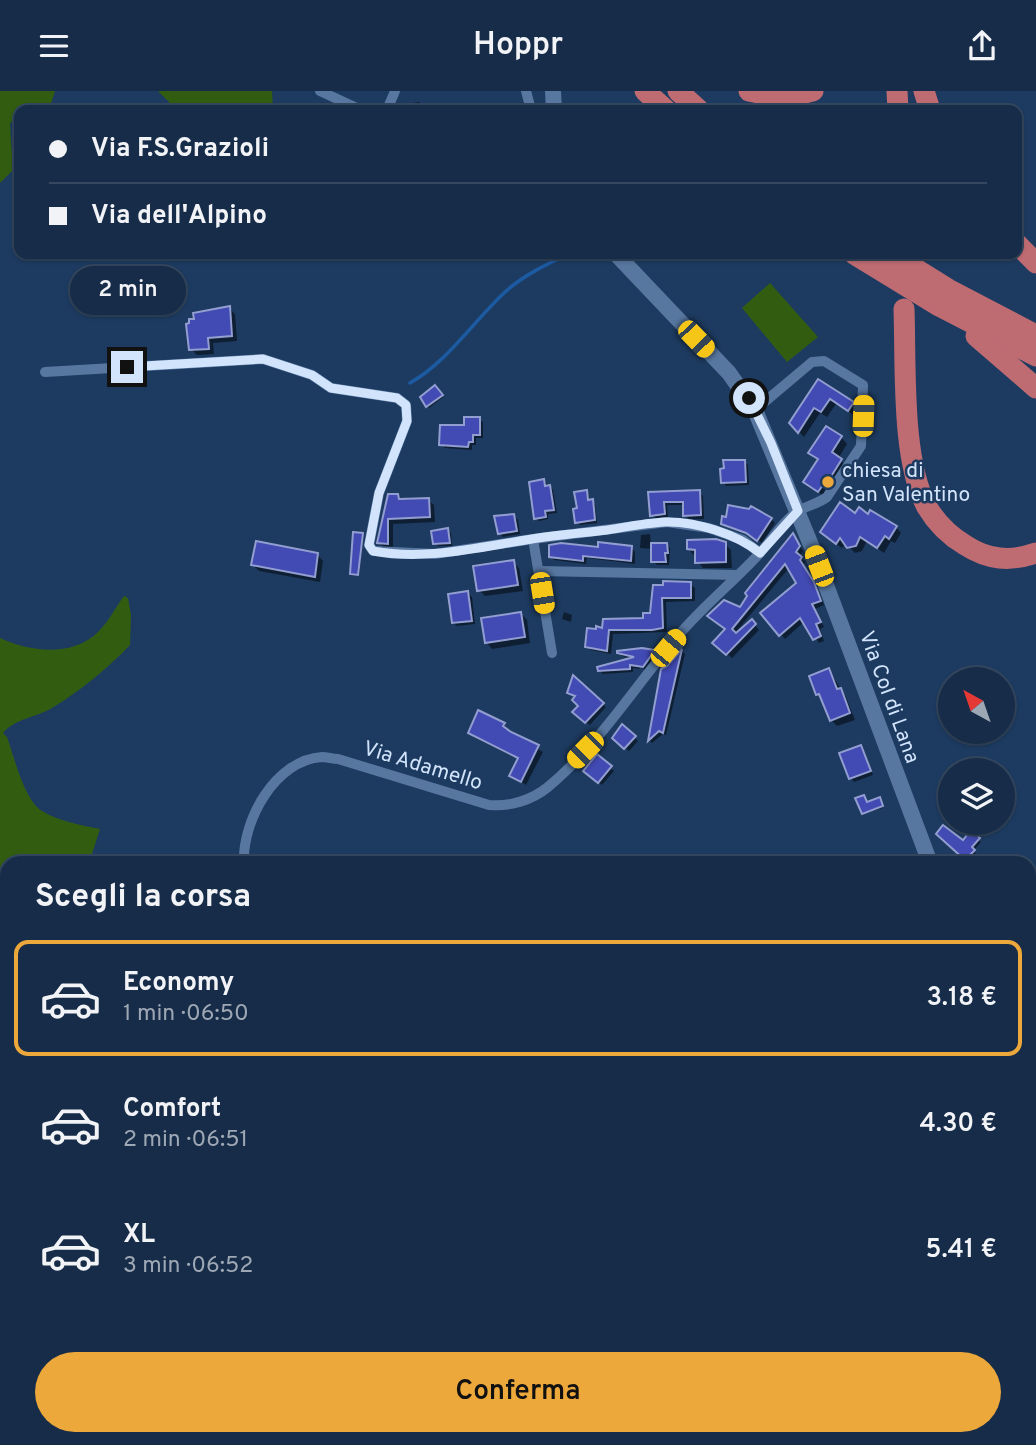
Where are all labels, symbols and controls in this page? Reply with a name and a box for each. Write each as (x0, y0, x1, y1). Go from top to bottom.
text: Hoppr (473, 26, 563, 66)
icon: menu (35, 27, 73, 65)
icon: share (963, 27, 1001, 65)
text: Via F.S.Grazioli (91, 133, 269, 166)
text: Via dell'Alpino (91, 200, 267, 233)
callout: 2 min (69, 265, 185, 315)
text: 2 min (98, 276, 158, 305)
car (674, 317, 719, 361)
route end (111, 351, 143, 383)
route start (733, 382, 765, 414)
car (852, 395, 875, 437)
place label: chiesa di San Valentino (842, 458, 970, 509)
marker: chiesa di San Valentino (820, 474, 836, 490)
car (802, 543, 837, 589)
car (529, 571, 556, 615)
car (647, 625, 690, 671)
street label: Via Col di Lana (852, 628, 925, 767)
north arrow (938, 667, 1015, 744)
map controls (938, 667, 1015, 835)
car (563, 728, 608, 772)
street label: Via Adamello (360, 735, 486, 797)
button: layers (938, 758, 1015, 835)
text: Scegli la corsa (35, 878, 251, 918)
icon: car (39, 967, 102, 1030)
text: Economy (123, 967, 234, 1000)
text: 3.18 € (927, 982, 997, 1015)
text: 1 min · 06:50 (123, 1000, 249, 1029)
icon: car (39, 1093, 102, 1156)
text: Comfort (123, 1093, 221, 1126)
text: 4.30 € (919, 1108, 997, 1141)
text: 2 min · 06:51 (123, 1126, 248, 1155)
icon: car (39, 1219, 102, 1282)
text: XL (123, 1219, 155, 1252)
text: 5.41 € (925, 1234, 997, 1267)
text: 3 min · 06:52 (123, 1252, 253, 1281)
button: Conferma (35, 1352, 1001, 1432)

